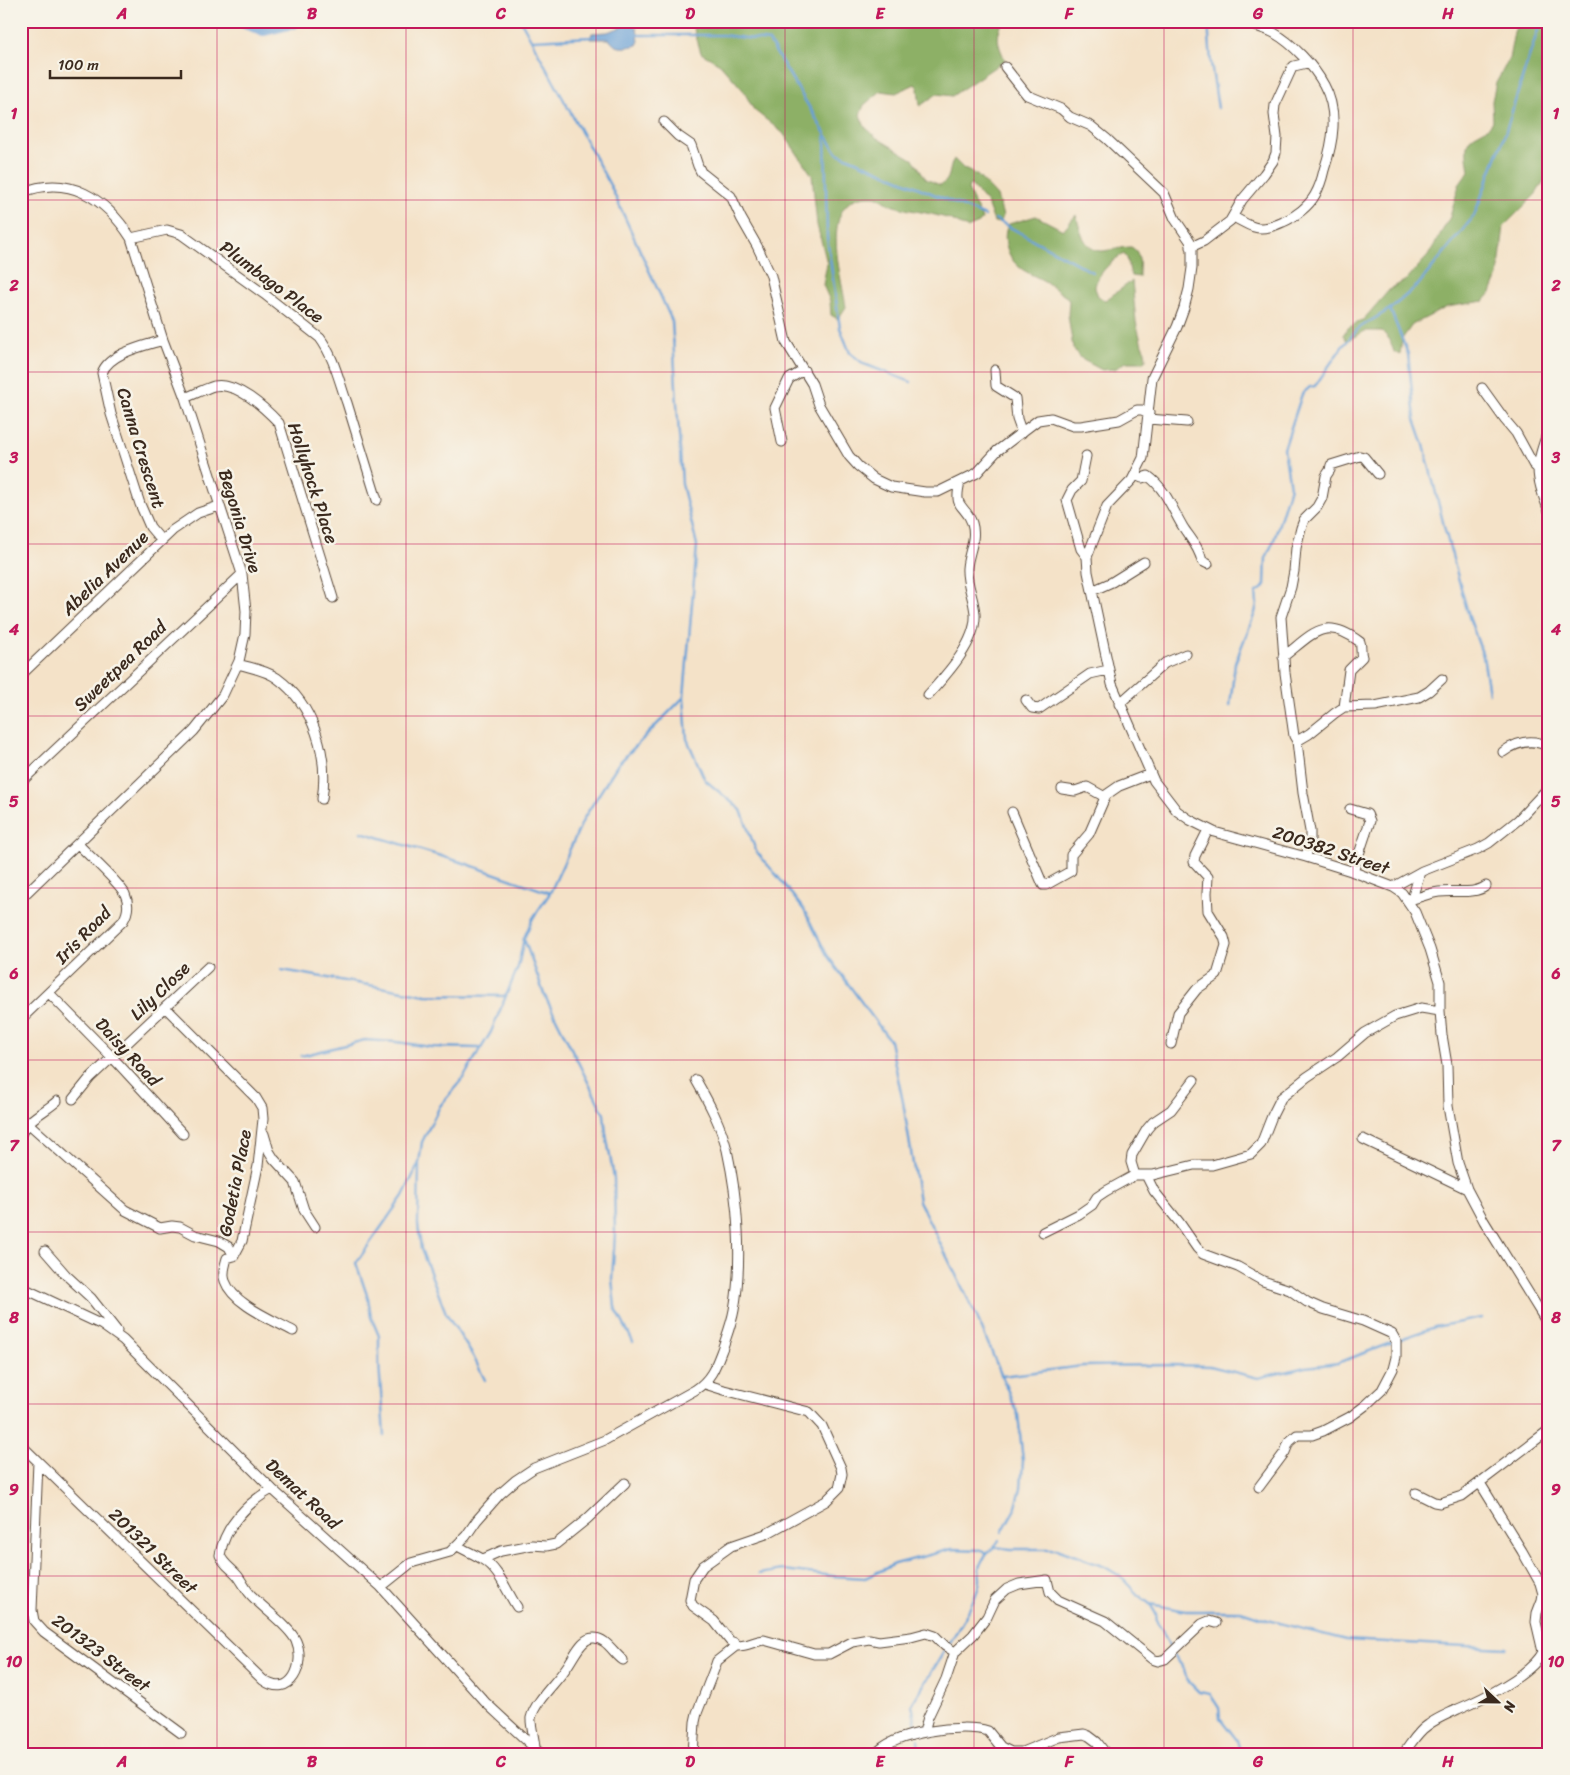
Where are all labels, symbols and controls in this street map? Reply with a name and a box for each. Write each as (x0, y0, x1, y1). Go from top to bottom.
text: A (116, 0, 127, 28)
text: B (307, 0, 318, 28)
text: C (495, 0, 507, 28)
text: D (685, 0, 695, 28)
text: E (876, 0, 886, 28)
text: F (1064, 0, 1075, 28)
text: G (1252, 0, 1264, 28)
text: H (1441, 0, 1454, 28)
scale bar (50, 48, 181, 80)
text: 100 m (58, 52, 99, 78)
text: 1 (11, 99, 18, 128)
text: 1 (1553, 99, 1560, 128)
street label: Plumbago Place (213, 232, 331, 332)
text: 2 (8, 271, 19, 300)
text: 2 (1550, 271, 1561, 300)
street label: Canna Crescent (107, 384, 175, 512)
street label: Hollyhock Place (278, 418, 348, 548)
text: 3 (9, 443, 19, 472)
text: 3 (1551, 443, 1561, 472)
street label: Begonia Drive (209, 465, 271, 577)
street label: Abelia Avenue (53, 522, 157, 624)
street label: Sweetpea Road (66, 612, 176, 719)
text: 4 (8, 615, 19, 644)
text: 4 (1550, 615, 1561, 644)
text: 5 (9, 787, 19, 816)
text: 5 (1551, 787, 1561, 816)
street label: 200382 Street (1268, 816, 1394, 884)
street label: Iris Road (46, 897, 120, 972)
street label: Lily Close (122, 953, 198, 1029)
text: 6 (8, 959, 19, 988)
text: 6 (1550, 959, 1561, 988)
street label: Daisy Road (87, 1010, 170, 1095)
street label: Godetia Place (209, 1126, 261, 1239)
text: 7 (9, 1131, 20, 1160)
text: 7 (1551, 1131, 1562, 1160)
text: 8 (8, 1303, 19, 1332)
text: 8 (1550, 1303, 1561, 1332)
street label: Demat Road (258, 1450, 349, 1539)
text: 9 (9, 1475, 19, 1504)
text: 9 (1551, 1475, 1561, 1504)
street label: 201321 Street (101, 1500, 206, 1603)
street label: 201323 Street (45, 1605, 158, 1701)
text: 10 (6, 1647, 22, 1676)
text: 10 (1548, 1647, 1564, 1676)
north arrow (1472, 1678, 1522, 1728)
text: N (1496, 1697, 1523, 1716)
text: A (116, 1747, 127, 1775)
text: B (307, 1747, 318, 1775)
text: C (495, 1747, 507, 1775)
text: D (685, 1747, 695, 1775)
text: E (876, 1747, 886, 1775)
text: F (1064, 1747, 1075, 1775)
text: G (1252, 1747, 1264, 1775)
text: H (1441, 1747, 1454, 1775)

